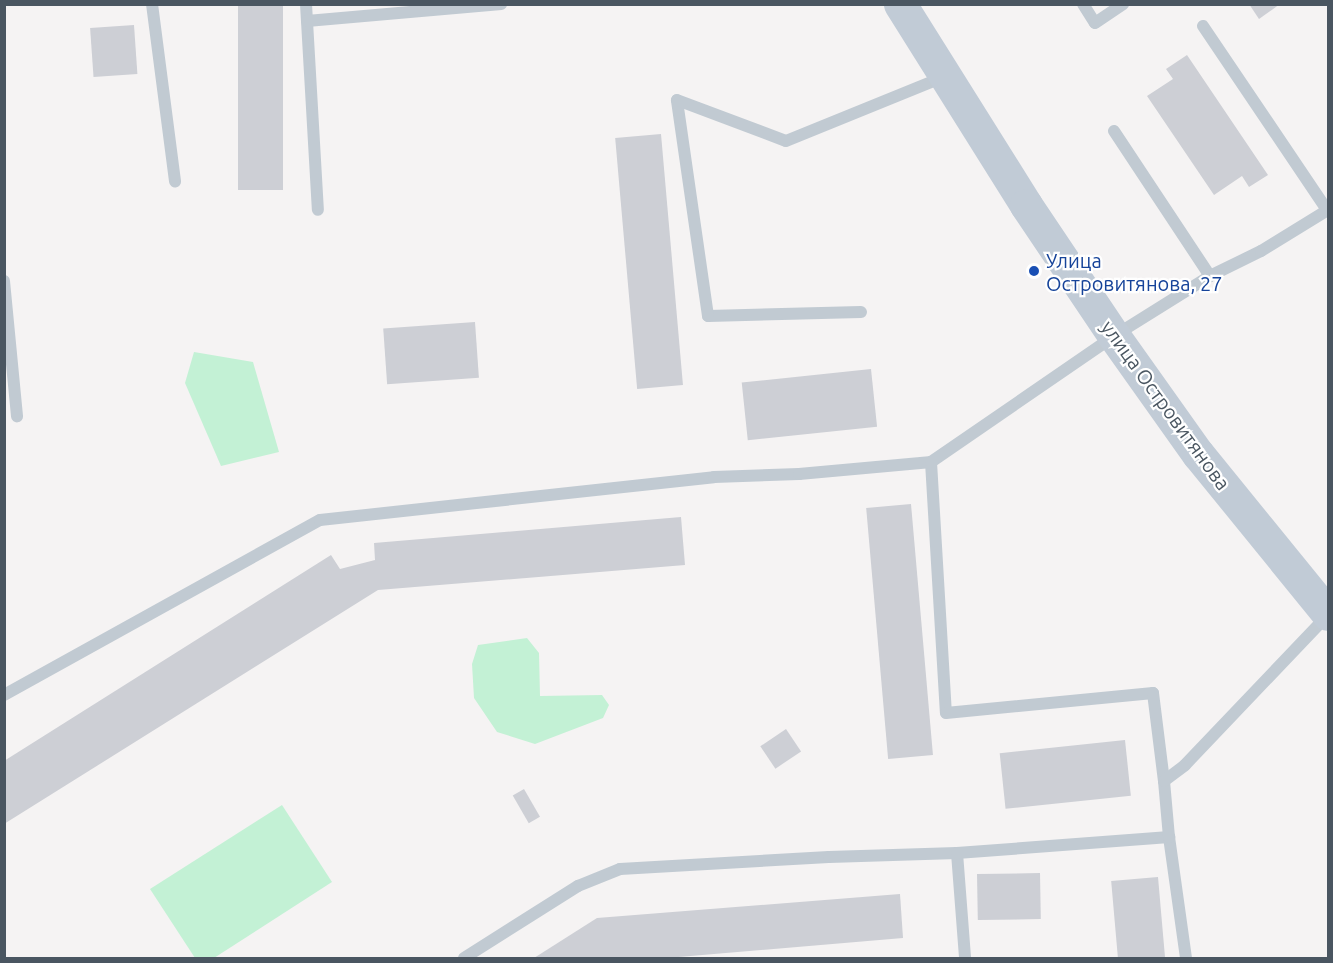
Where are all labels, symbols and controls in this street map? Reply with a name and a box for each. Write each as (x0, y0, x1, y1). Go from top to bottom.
place label: Улица Островитянова, 27 (1046, 248, 1223, 295)
marker: Улица Островитянова, 27 (1027, 264, 1041, 278)
street label: улица Островитянова (1096, 315, 1236, 495)

